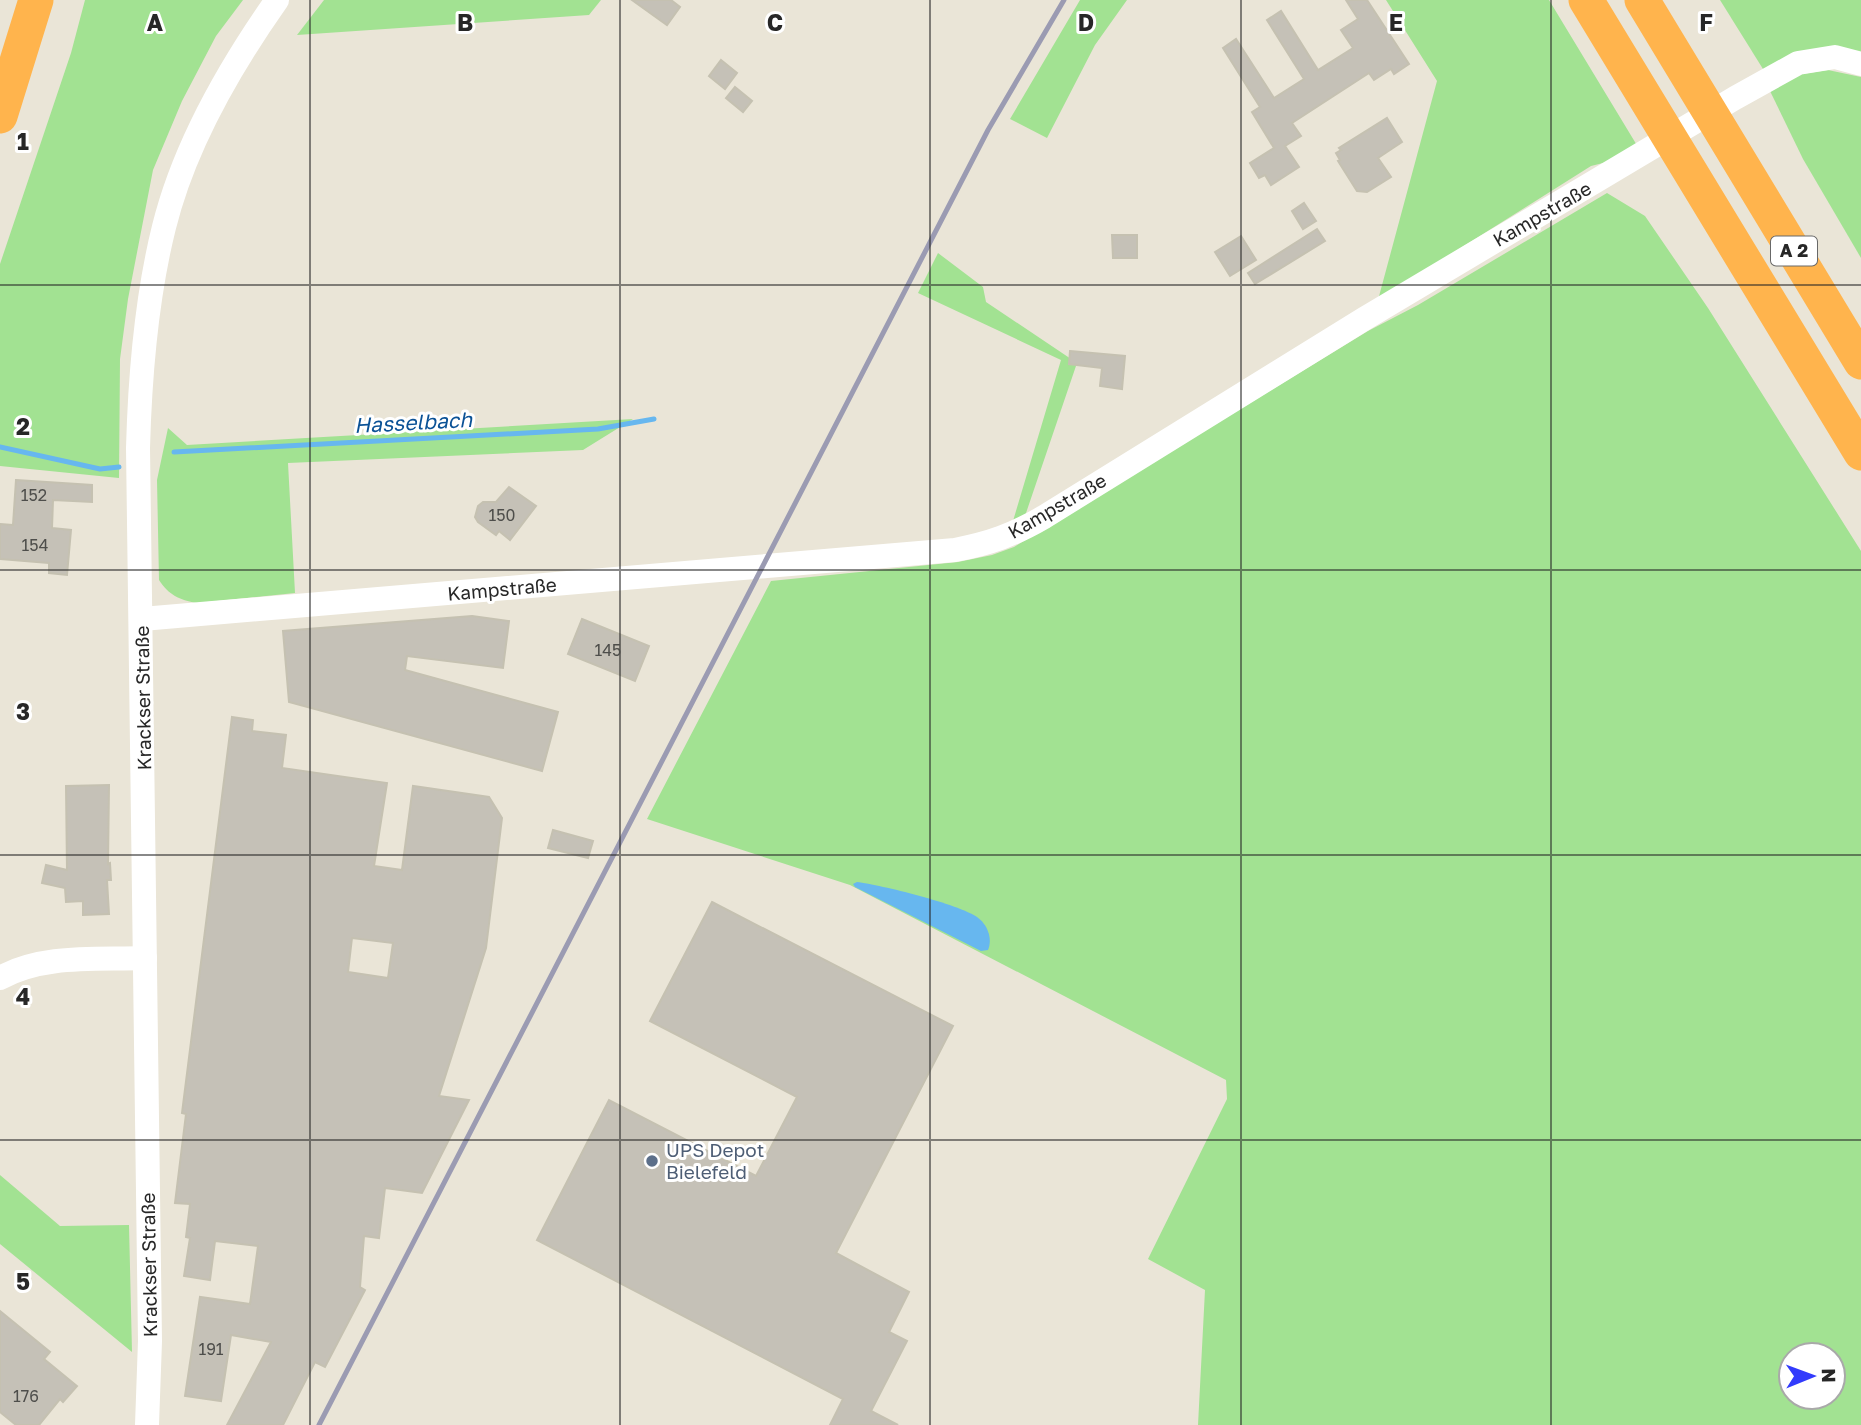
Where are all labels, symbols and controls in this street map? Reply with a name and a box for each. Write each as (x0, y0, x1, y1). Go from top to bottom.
text: A (147, 8, 164, 36)
text: B (457, 8, 473, 36)
text: C (767, 8, 783, 36)
text: D (1078, 8, 1094, 36)
text: E (1389, 8, 1403, 36)
text: F (1699, 8, 1713, 36)
text: 1 (17, 127, 29, 155)
street label: Kampstraße (1488, 176, 1595, 251)
road number: A 2 (1771, 236, 1817, 265)
water label: Hasselbach (353, 406, 474, 438)
text: 2 (16, 412, 30, 440)
street label: Kampstraße (1003, 468, 1110, 543)
house number: 152 (21, 485, 47, 505)
house number: 150 (489, 505, 515, 525)
house number: 154 (22, 535, 48, 555)
street label: Kampstraße (446, 572, 558, 605)
street label: Krackser Straße (130, 625, 155, 771)
house number: 145 (595, 640, 621, 660)
text: 3 (16, 697, 30, 725)
text: 4 (16, 982, 30, 1010)
place label: UPS Depot Bielefeld (666, 1138, 764, 1183)
marker: UPS Depot Bielefeld (644, 1153, 660, 1169)
street label: Krackser Straße (136, 1192, 161, 1338)
text: 5 (16, 1267, 30, 1295)
house number: 191 (198, 1339, 224, 1359)
north arrow (1777, 1341, 1847, 1411)
text: N (1818, 1368, 1841, 1383)
house number: 176 (13, 1386, 39, 1406)

